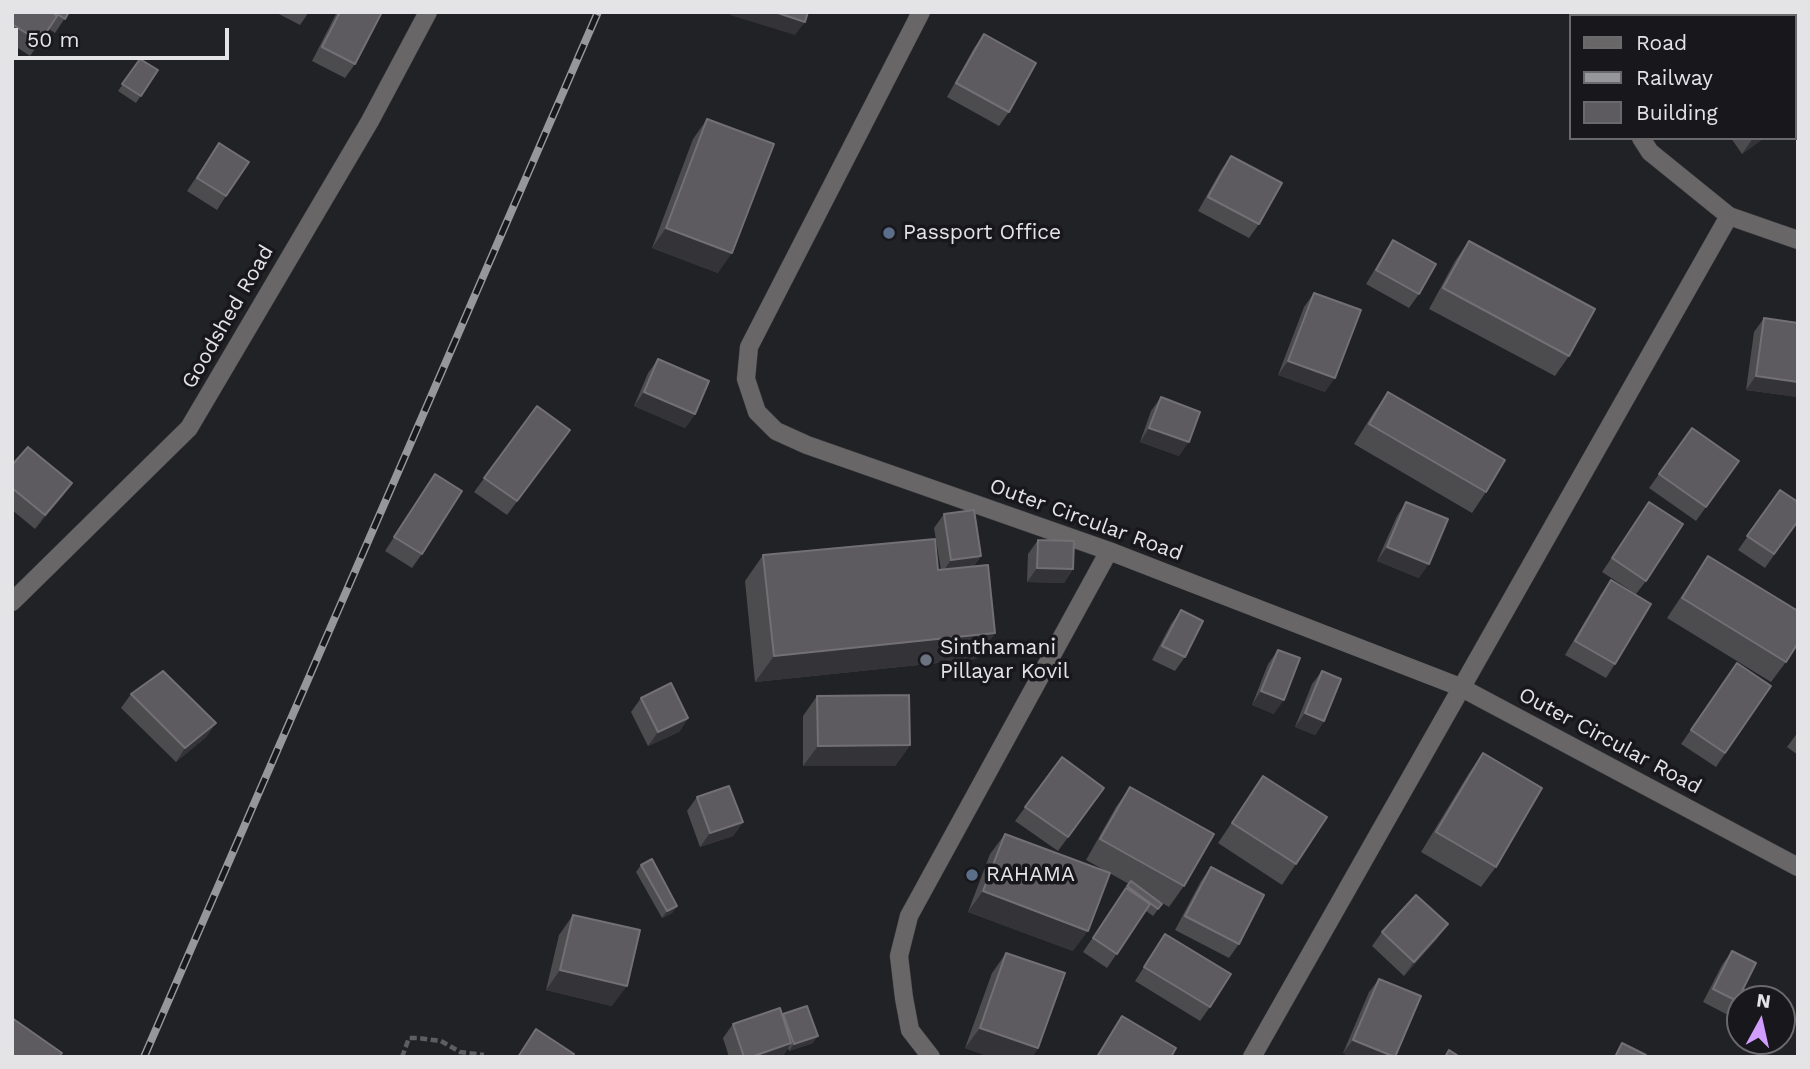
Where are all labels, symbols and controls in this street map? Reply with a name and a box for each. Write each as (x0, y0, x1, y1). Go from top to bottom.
scale bar (18, 14, 233, 58)
legend (1568, 14, 1796, 140)
text: 50 m (27, 27, 79, 52)
text: Road (1636, 30, 1687, 55)
text: Railway (1636, 65, 1713, 90)
text: Building (1636, 100, 1718, 125)
place label: Passport Office (903, 220, 1061, 246)
marker: Passport Office (881, 225, 897, 241)
street label: Goodshed Road (177, 241, 279, 393)
street label: Outer Circular Road (986, 473, 1186, 567)
place label: Sinthamani Pillayar Kovil (940, 635, 1069, 685)
marker: Sinthamani Pillayar Kovil (918, 652, 934, 668)
street label: Outer Circular Road (1514, 682, 1706, 800)
place label: RAHAMA (986, 862, 1075, 888)
marker: RAHAMA (964, 867, 980, 883)
north arrow (1726, 985, 1796, 1055)
text: N (1755, 988, 1772, 1013)

